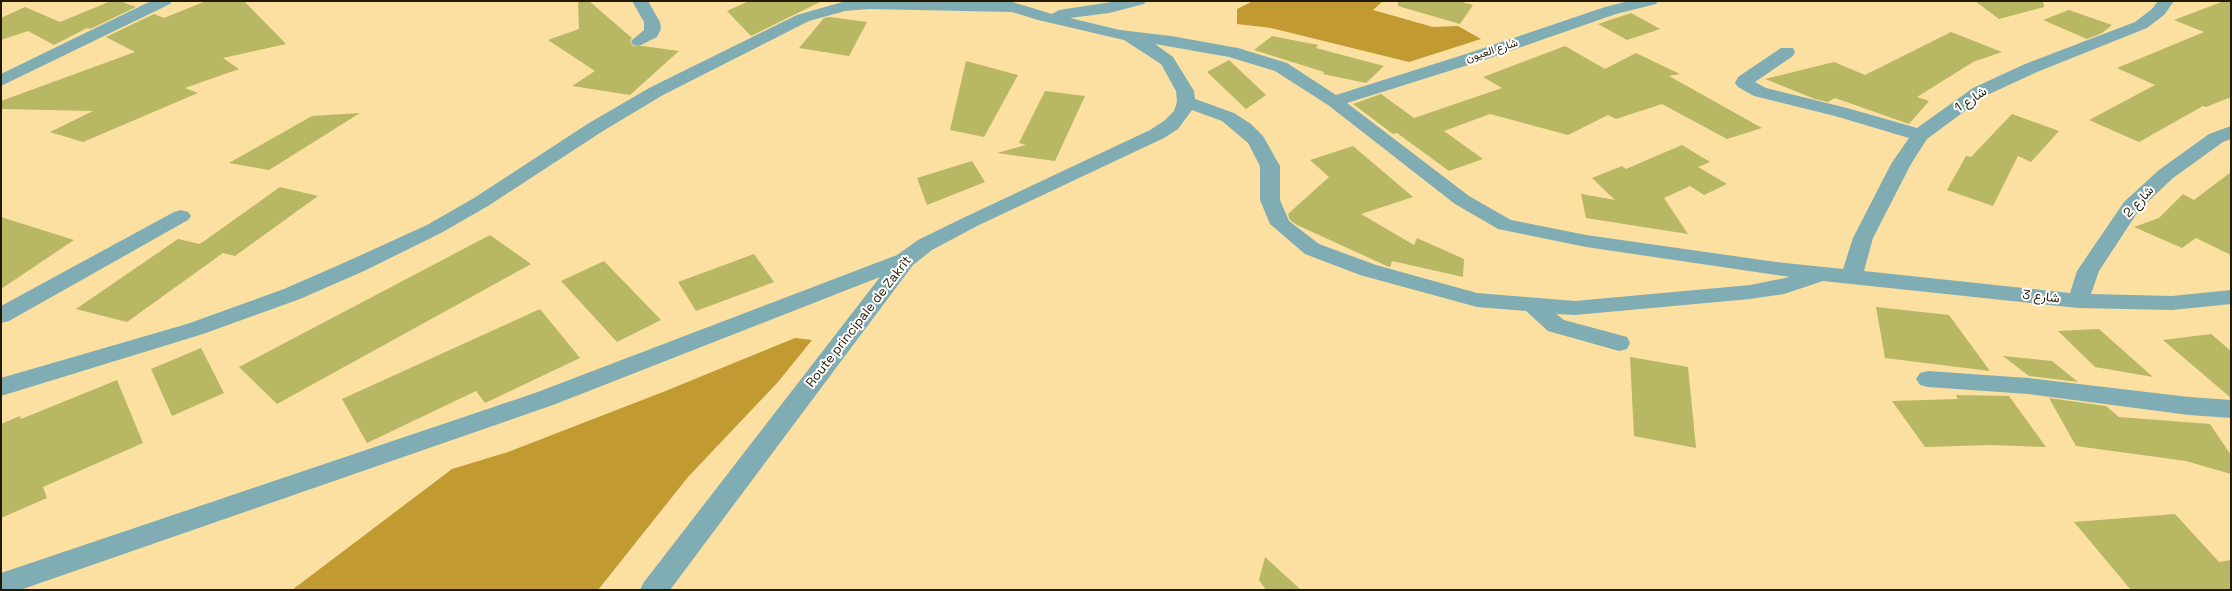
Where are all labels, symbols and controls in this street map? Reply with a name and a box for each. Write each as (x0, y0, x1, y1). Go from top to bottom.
street label: شارع العيون (1464, 36, 1520, 66)
street label: شارع 1 (1952, 84, 1990, 116)
street label: شارع 2 (2121, 183, 2157, 221)
street label: Route principale de Zakrît (803, 253, 915, 391)
street label: شارع 3 (2022, 287, 2060, 307)

